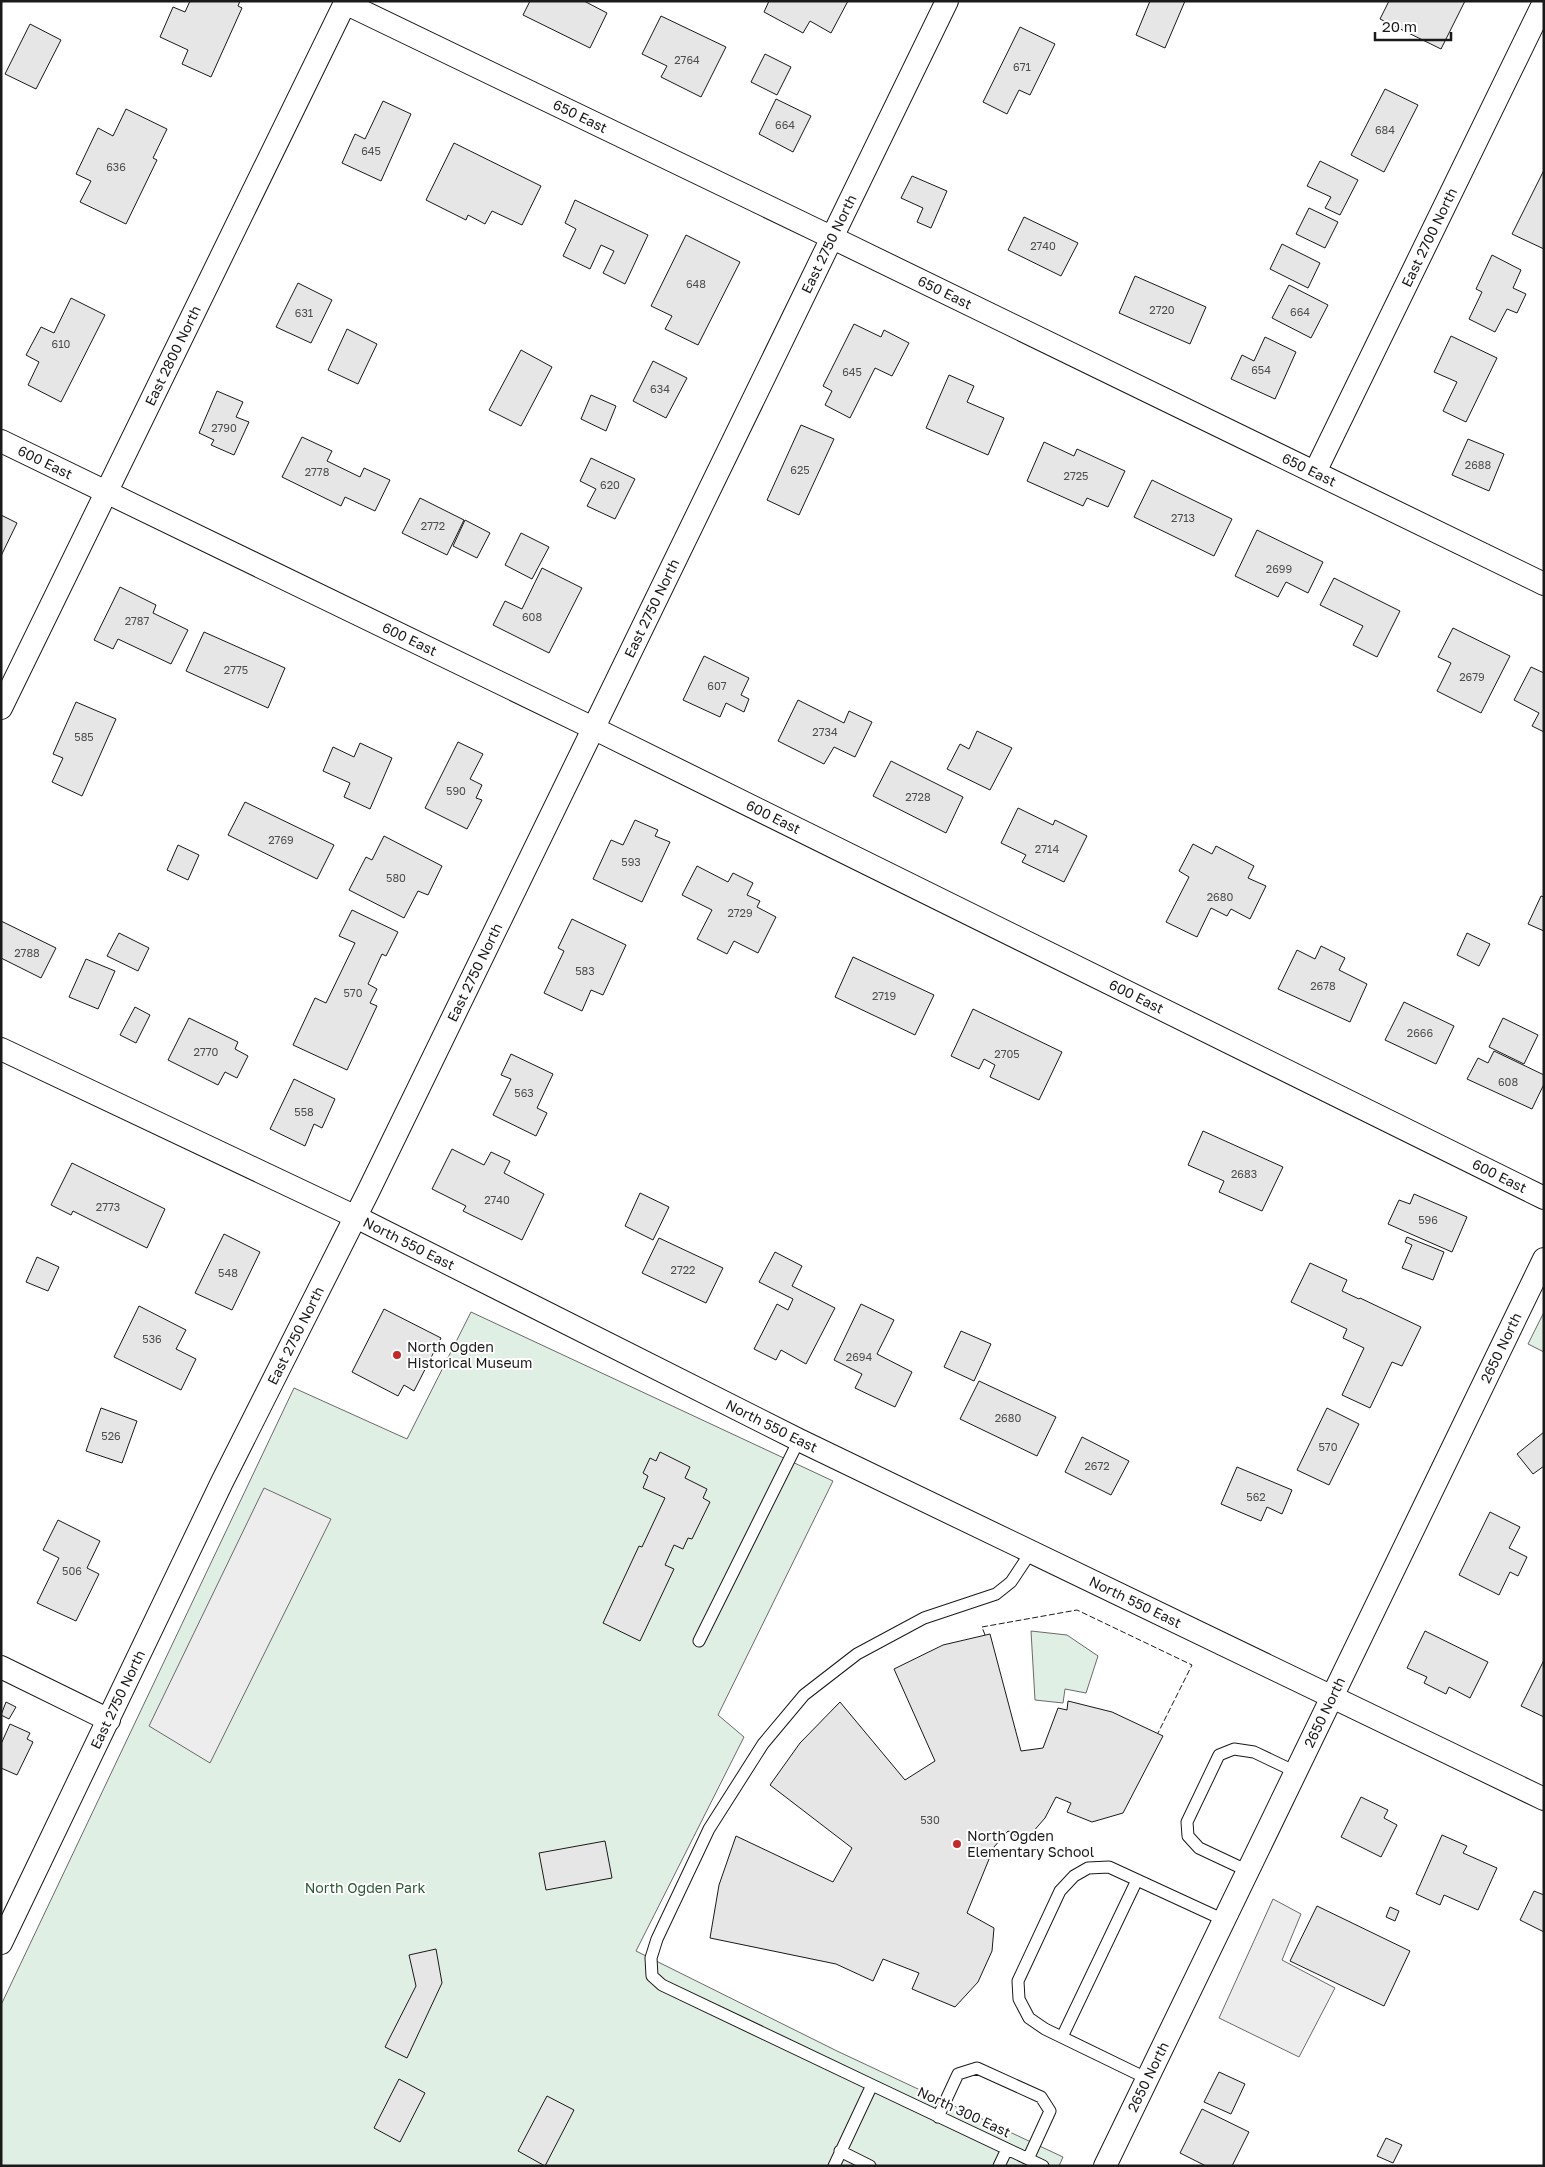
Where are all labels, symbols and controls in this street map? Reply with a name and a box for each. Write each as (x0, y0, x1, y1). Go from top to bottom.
scale bar (1375, 10, 1451, 42)
text: 20 m (1382, 17, 1417, 35)
house number: 2764 (674, 53, 700, 66)
house number: 671 (1013, 60, 1031, 73)
street label: 650 East (550, 96, 610, 136)
house number: 664 (775, 118, 795, 131)
house number: 684 (1375, 123, 1395, 136)
house number: 645 (361, 144, 381, 157)
house number: 636 (106, 160, 126, 173)
street label: East 2700 North (1398, 185, 1460, 290)
street label: East 2750 North (797, 192, 860, 296)
house number: 2740 (1030, 239, 1056, 252)
street label: 650 East (915, 272, 975, 312)
house number: 648 (686, 277, 706, 290)
street label: East 2800 North (141, 303, 204, 408)
house number: 2720 (1149, 303, 1175, 316)
house number: 664 (1290, 305, 1310, 318)
house number: 631 (295, 306, 313, 319)
house number: 610 (52, 337, 71, 350)
house number: 654 (1251, 363, 1271, 376)
house number: 645 (842, 365, 862, 378)
house number: 634 (650, 382, 670, 395)
house number: 2790 (211, 421, 237, 434)
street label: 600 East (15, 441, 75, 482)
street label: 650 East (1279, 449, 1339, 490)
house number: 2688 (1465, 458, 1492, 471)
house number: 625 (790, 463, 810, 476)
house number: 2778 (305, 465, 330, 478)
house number: 2725 (1064, 469, 1088, 482)
house number: 620 (600, 478, 620, 491)
house number: 2713 (1171, 511, 1195, 524)
house number: 2772 (421, 519, 445, 532)
street label: East 2750 North (620, 556, 683, 660)
house number: 2699 (1266, 562, 1292, 575)
house number: 608 (522, 610, 542, 623)
house number: 2787 (125, 614, 150, 627)
street label: 600 East (380, 618, 440, 659)
house number: 2775 (224, 663, 248, 676)
house number: 2679 (1459, 670, 1485, 683)
house number: 607 (707, 679, 727, 692)
house number: 2734 (812, 725, 838, 738)
house number: 585 (74, 730, 94, 743)
house number: 590 (446, 784, 466, 797)
house number: 2728 (905, 790, 931, 803)
street label: 600 East (743, 796, 804, 837)
house number: 2769 (268, 833, 294, 846)
house number: 2714 (1035, 842, 1059, 855)
house number: 593 (621, 855, 641, 868)
house number: 580 (386, 871, 406, 884)
house number: 2680 (1207, 890, 1233, 903)
house number: 2729 (727, 906, 753, 919)
street label: East 2750 North (443, 920, 505, 1024)
house number: 2788 (14, 946, 40, 959)
house number: 583 (575, 964, 595, 977)
street label: 600 East (1106, 975, 1167, 1017)
house number: 2678 (1310, 979, 1336, 992)
house number: 570 (343, 986, 363, 999)
house number: 2719 (872, 989, 896, 1002)
house number: 2666 (1407, 1026, 1434, 1039)
house number: 2770 (194, 1045, 219, 1058)
house number: 2705 (994, 1047, 1020, 1060)
house number: 608 (1498, 1075, 1518, 1088)
house number: 563 (514, 1086, 534, 1099)
house number: 558 (294, 1105, 314, 1118)
street label: 600 East (1470, 1155, 1530, 1196)
house number: 2683 (1231, 1167, 1257, 1180)
house number: 2740 (484, 1193, 510, 1206)
house number: 2773 (96, 1200, 120, 1213)
street label: North 550 East (361, 1213, 458, 1273)
house number: 596 (1418, 1213, 1438, 1226)
house number: 2722 (671, 1263, 695, 1276)
house number: 548 (218, 1266, 238, 1279)
street label: East 2750 North (263, 1284, 327, 1387)
street label: 2650 North (1476, 1310, 1525, 1385)
house number: 536 (142, 1332, 162, 1345)
place label: North Ogden Historical Museum (407, 1338, 532, 1371)
marker: North Ogden Historical Museum (391, 1349, 403, 1361)
house number: 2694 (846, 1350, 872, 1363)
street label: North 550 East (723, 1396, 820, 1456)
house number: 2680 (995, 1411, 1021, 1424)
house number: 526 (101, 1429, 121, 1442)
house number: 570 (1318, 1440, 1338, 1453)
house number: 2672 (1084, 1459, 1110, 1472)
house number: 562 (1246, 1490, 1266, 1503)
house number: 506 (62, 1564, 82, 1577)
street label: North 550 East (1087, 1572, 1184, 1631)
street label: East 2750 North (86, 1647, 148, 1752)
street label: 2650 North (1300, 1674, 1348, 1750)
house number: 530 (920, 1813, 940, 1826)
place label: North Ogden Elementary School (967, 1827, 1094, 1860)
marker: North Ogden Elementary School (951, 1838, 963, 1850)
park label: North Ogden Park (305, 1879, 425, 1896)
street label: 2650 North (1123, 2039, 1172, 2115)
street label: North 300 East (915, 2083, 1014, 2141)

